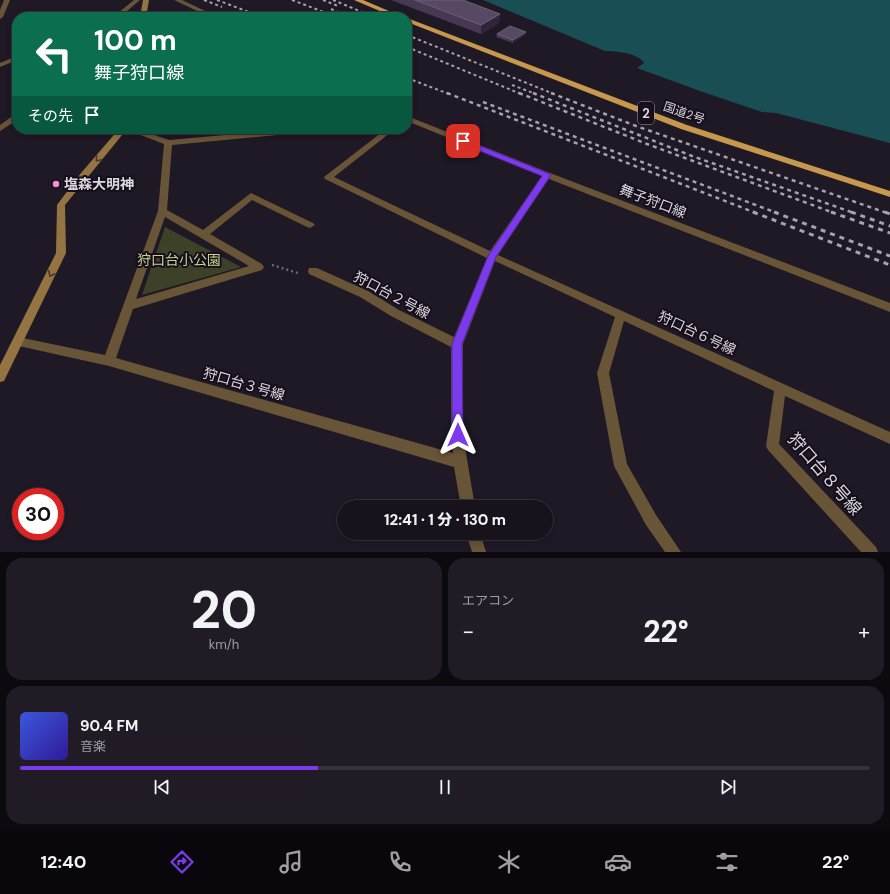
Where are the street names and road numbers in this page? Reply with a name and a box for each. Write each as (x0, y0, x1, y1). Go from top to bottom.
street label: 国道2号 (661, 98, 707, 128)
road number: 2 (638, 102, 654, 124)
street label: 舞子狩口線 (617, 180, 689, 222)
street label: 狩口台２号線 (351, 267, 433, 323)
street label: 狩口台６号線 (655, 307, 739, 359)
street label: 狩口台３号線 (201, 364, 287, 404)
street label: 狩口台８号線 (783, 428, 867, 520)

